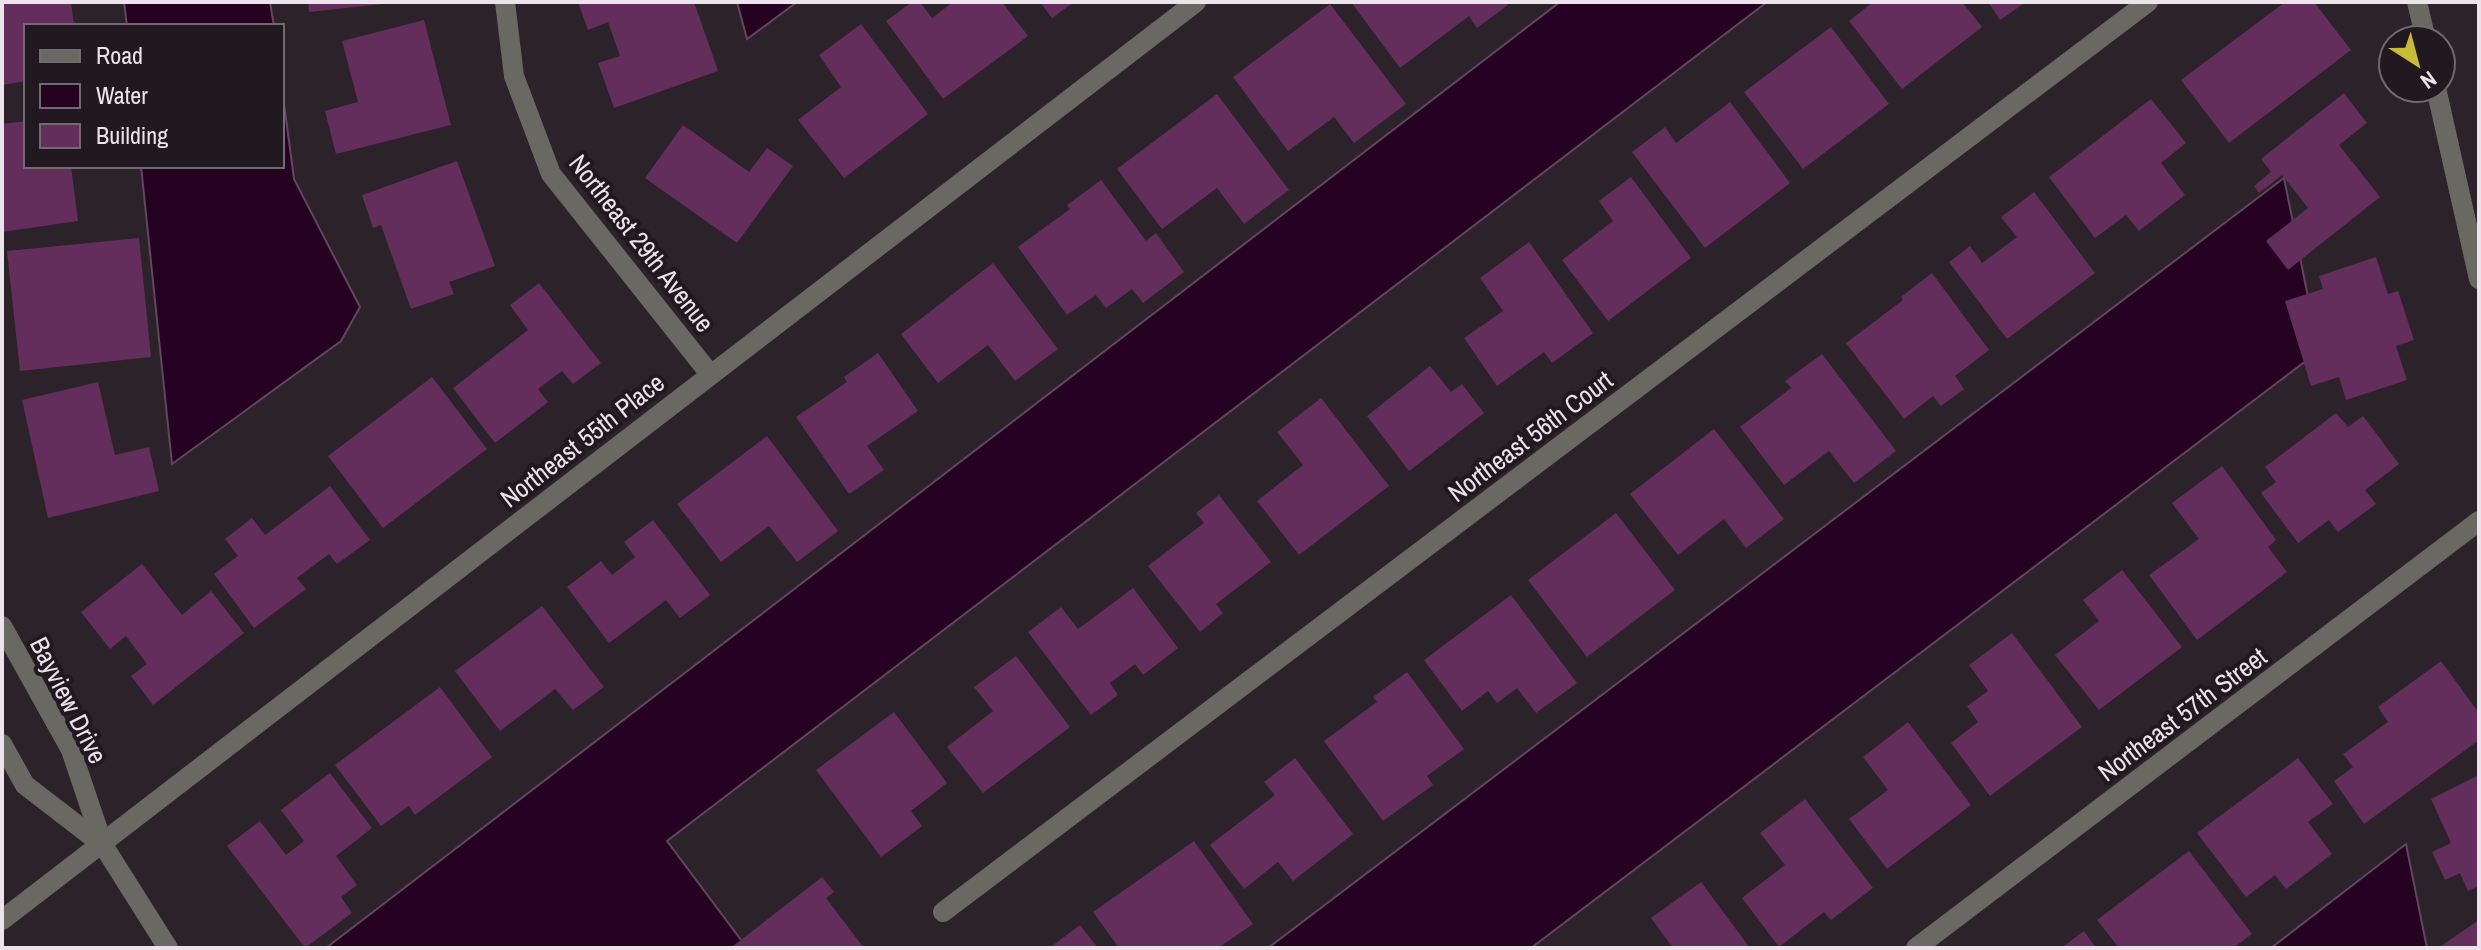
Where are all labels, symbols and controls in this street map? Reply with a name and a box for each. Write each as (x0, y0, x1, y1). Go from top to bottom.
legend (24, 24, 284, 168)
north arrow (2377, 24, 2457, 104)
text: Road (96, 39, 143, 71)
text: N (2415, 64, 2443, 96)
text: Water (96, 79, 148, 111)
text: Building (96, 119, 168, 151)
street label: Northeast 29th Avenue (562, 147, 722, 339)
street label: Northeast 56th Court (1440, 362, 1620, 510)
street label: Northeast 55th Place (493, 365, 671, 515)
street label: Bayview Drive (22, 631, 116, 769)
street label: Northeast 57th Street (2091, 639, 2274, 789)

